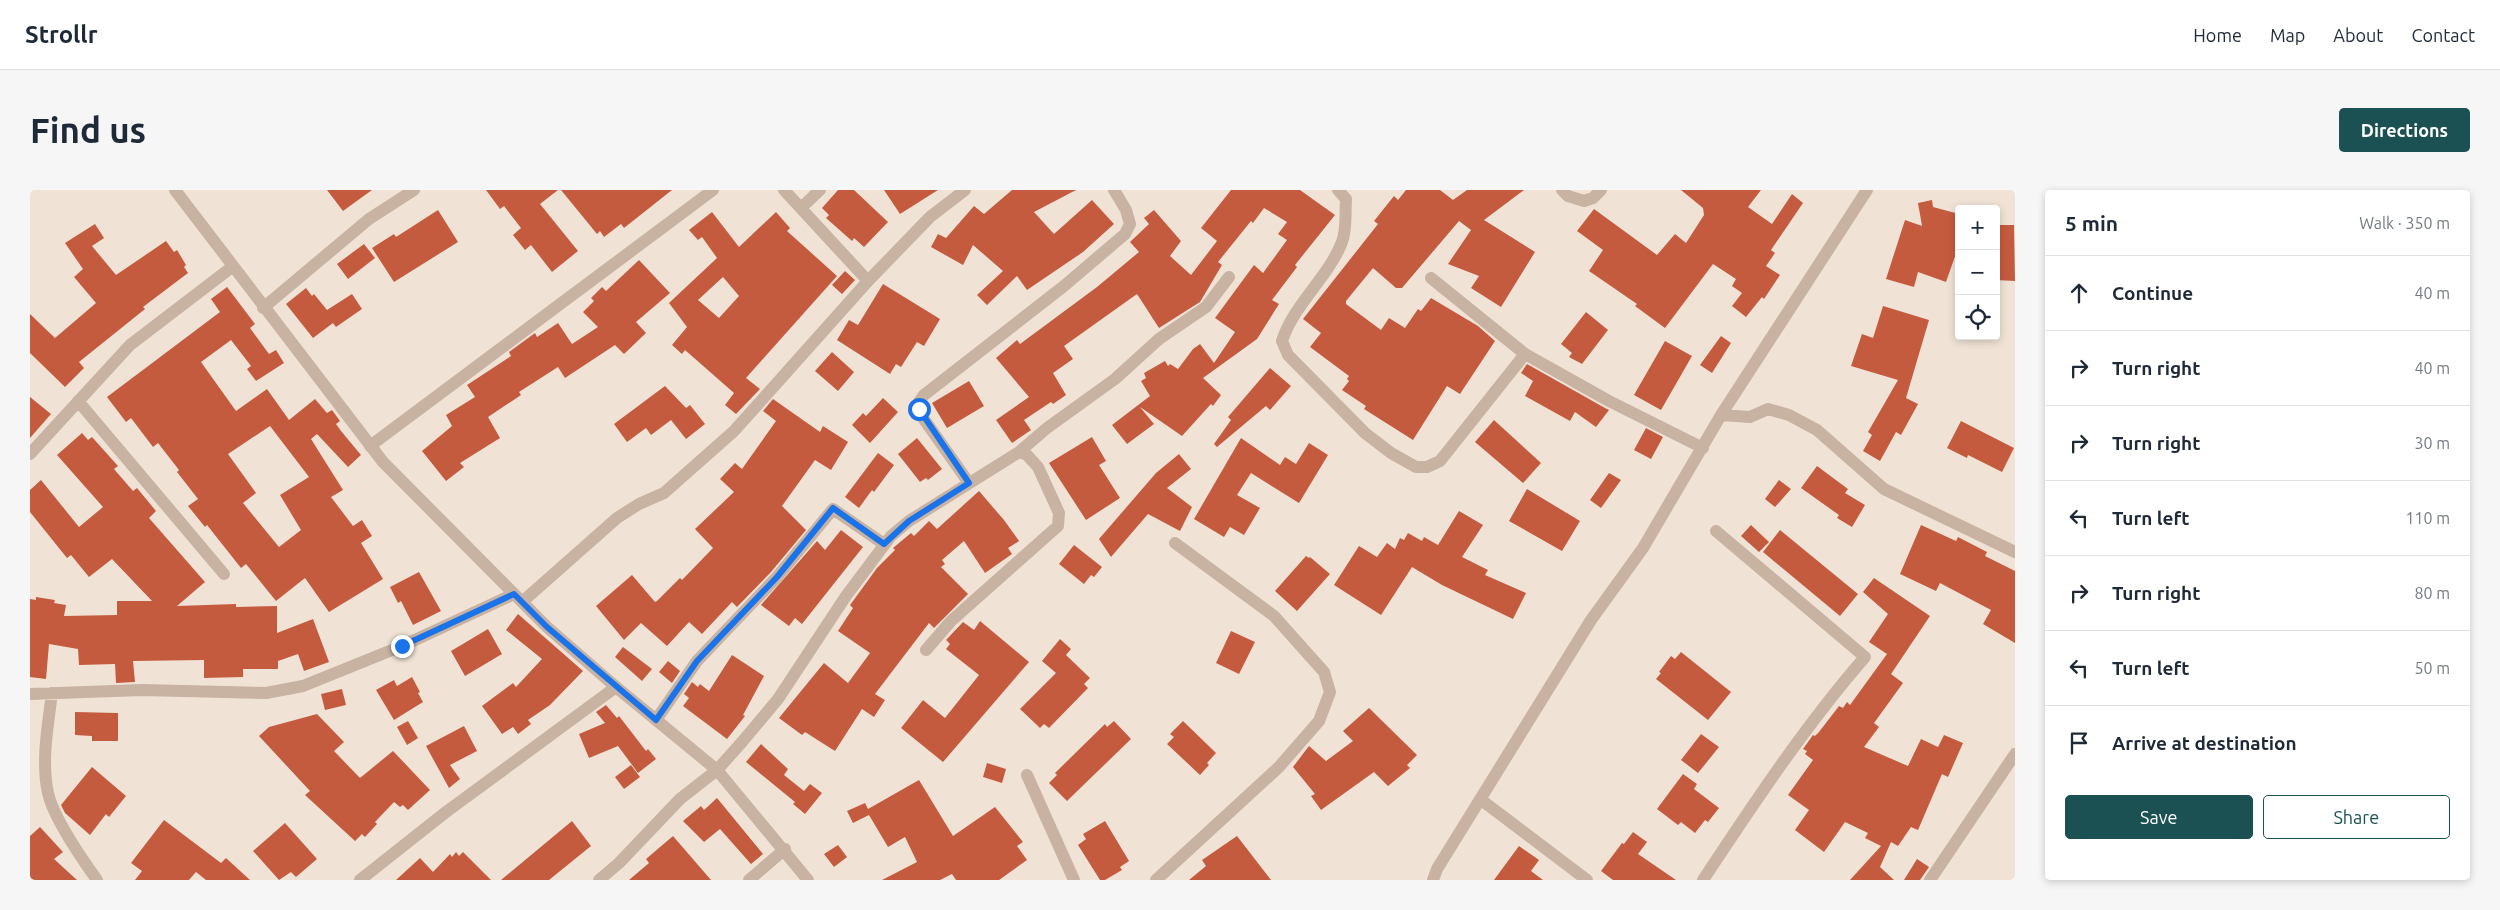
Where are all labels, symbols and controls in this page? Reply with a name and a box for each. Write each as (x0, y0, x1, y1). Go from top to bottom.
text: Strollr (25, 21, 98, 48)
text: Home (2193, 25, 2242, 45)
text: Map (2270, 25, 2305, 45)
text: About (2333, 25, 2383, 45)
text: Contact (2411, 25, 2475, 45)
button: Directions (2339, 108, 2470, 152)
text: Find us (30, 110, 146, 150)
map controls (1955, 205, 2000, 340)
button: + (1955, 205, 2000, 250)
text: 5 min (2065, 211, 2118, 235)
text: Walk · 350 m (2359, 214, 2450, 232)
button: − (1955, 250, 2000, 295)
icon: ahead (2065, 279, 2093, 307)
text: Continue (2112, 282, 2193, 304)
text: 40 m (2414, 284, 2450, 302)
button: locate (1955, 295, 2000, 340)
icon: right (2065, 354, 2093, 382)
text: Turn right (2112, 357, 2200, 379)
text: 40 m (2414, 359, 2450, 377)
route start (908, 398, 931, 421)
icon: right (2065, 429, 2093, 457)
text: Turn right (2112, 432, 2200, 454)
text: 30 m (2414, 434, 2450, 452)
icon: left (2065, 504, 2093, 532)
text: Turn left (2112, 507, 2190, 529)
text: 110 m (2405, 509, 2450, 527)
icon: right (2065, 579, 2093, 607)
text: Turn right (2112, 582, 2200, 604)
text: 80 m (2414, 584, 2450, 602)
route end (391, 635, 414, 658)
icon: left (2065, 654, 2093, 682)
text: Turn left (2112, 657, 2190, 679)
text: 50 m (2414, 659, 2450, 677)
icon: arrive (2065, 729, 2093, 757)
text: Arrive at destination (2112, 732, 2297, 754)
button: Save (2065, 795, 2253, 839)
button: Share (2263, 795, 2450, 839)

